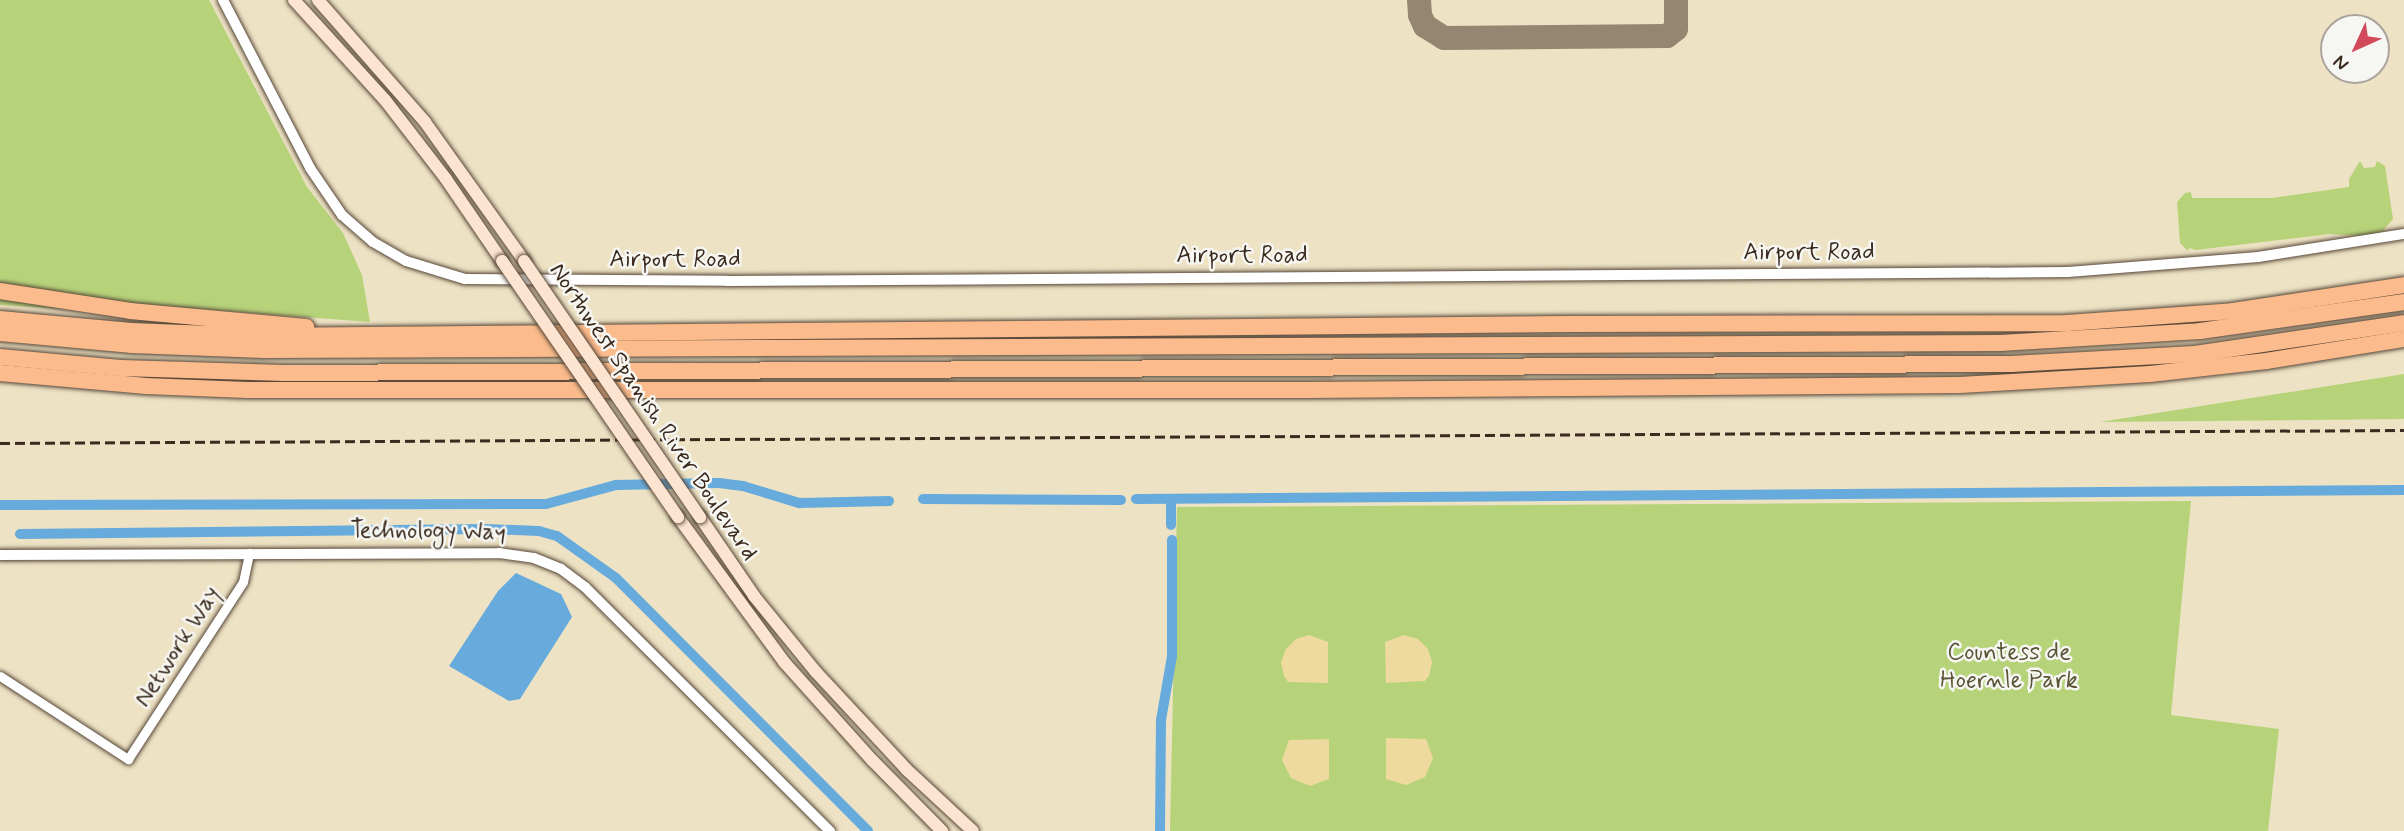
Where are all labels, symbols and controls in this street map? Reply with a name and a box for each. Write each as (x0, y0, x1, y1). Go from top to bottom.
north arrow (2320, 14, 2390, 84)
text: N (2328, 49, 2355, 76)
street label: Airport Road (1743, 239, 1875, 267)
street label: Airport Road (1176, 242, 1308, 270)
street label: Airport Road (609, 246, 741, 274)
street label: Northwest Spanish River Boulevard (543, 259, 763, 565)
street label: Technology Way (348, 516, 508, 548)
street label: Network Way (128, 580, 228, 714)
park label: Countess de Hoernle Park (1941, 639, 2077, 695)

